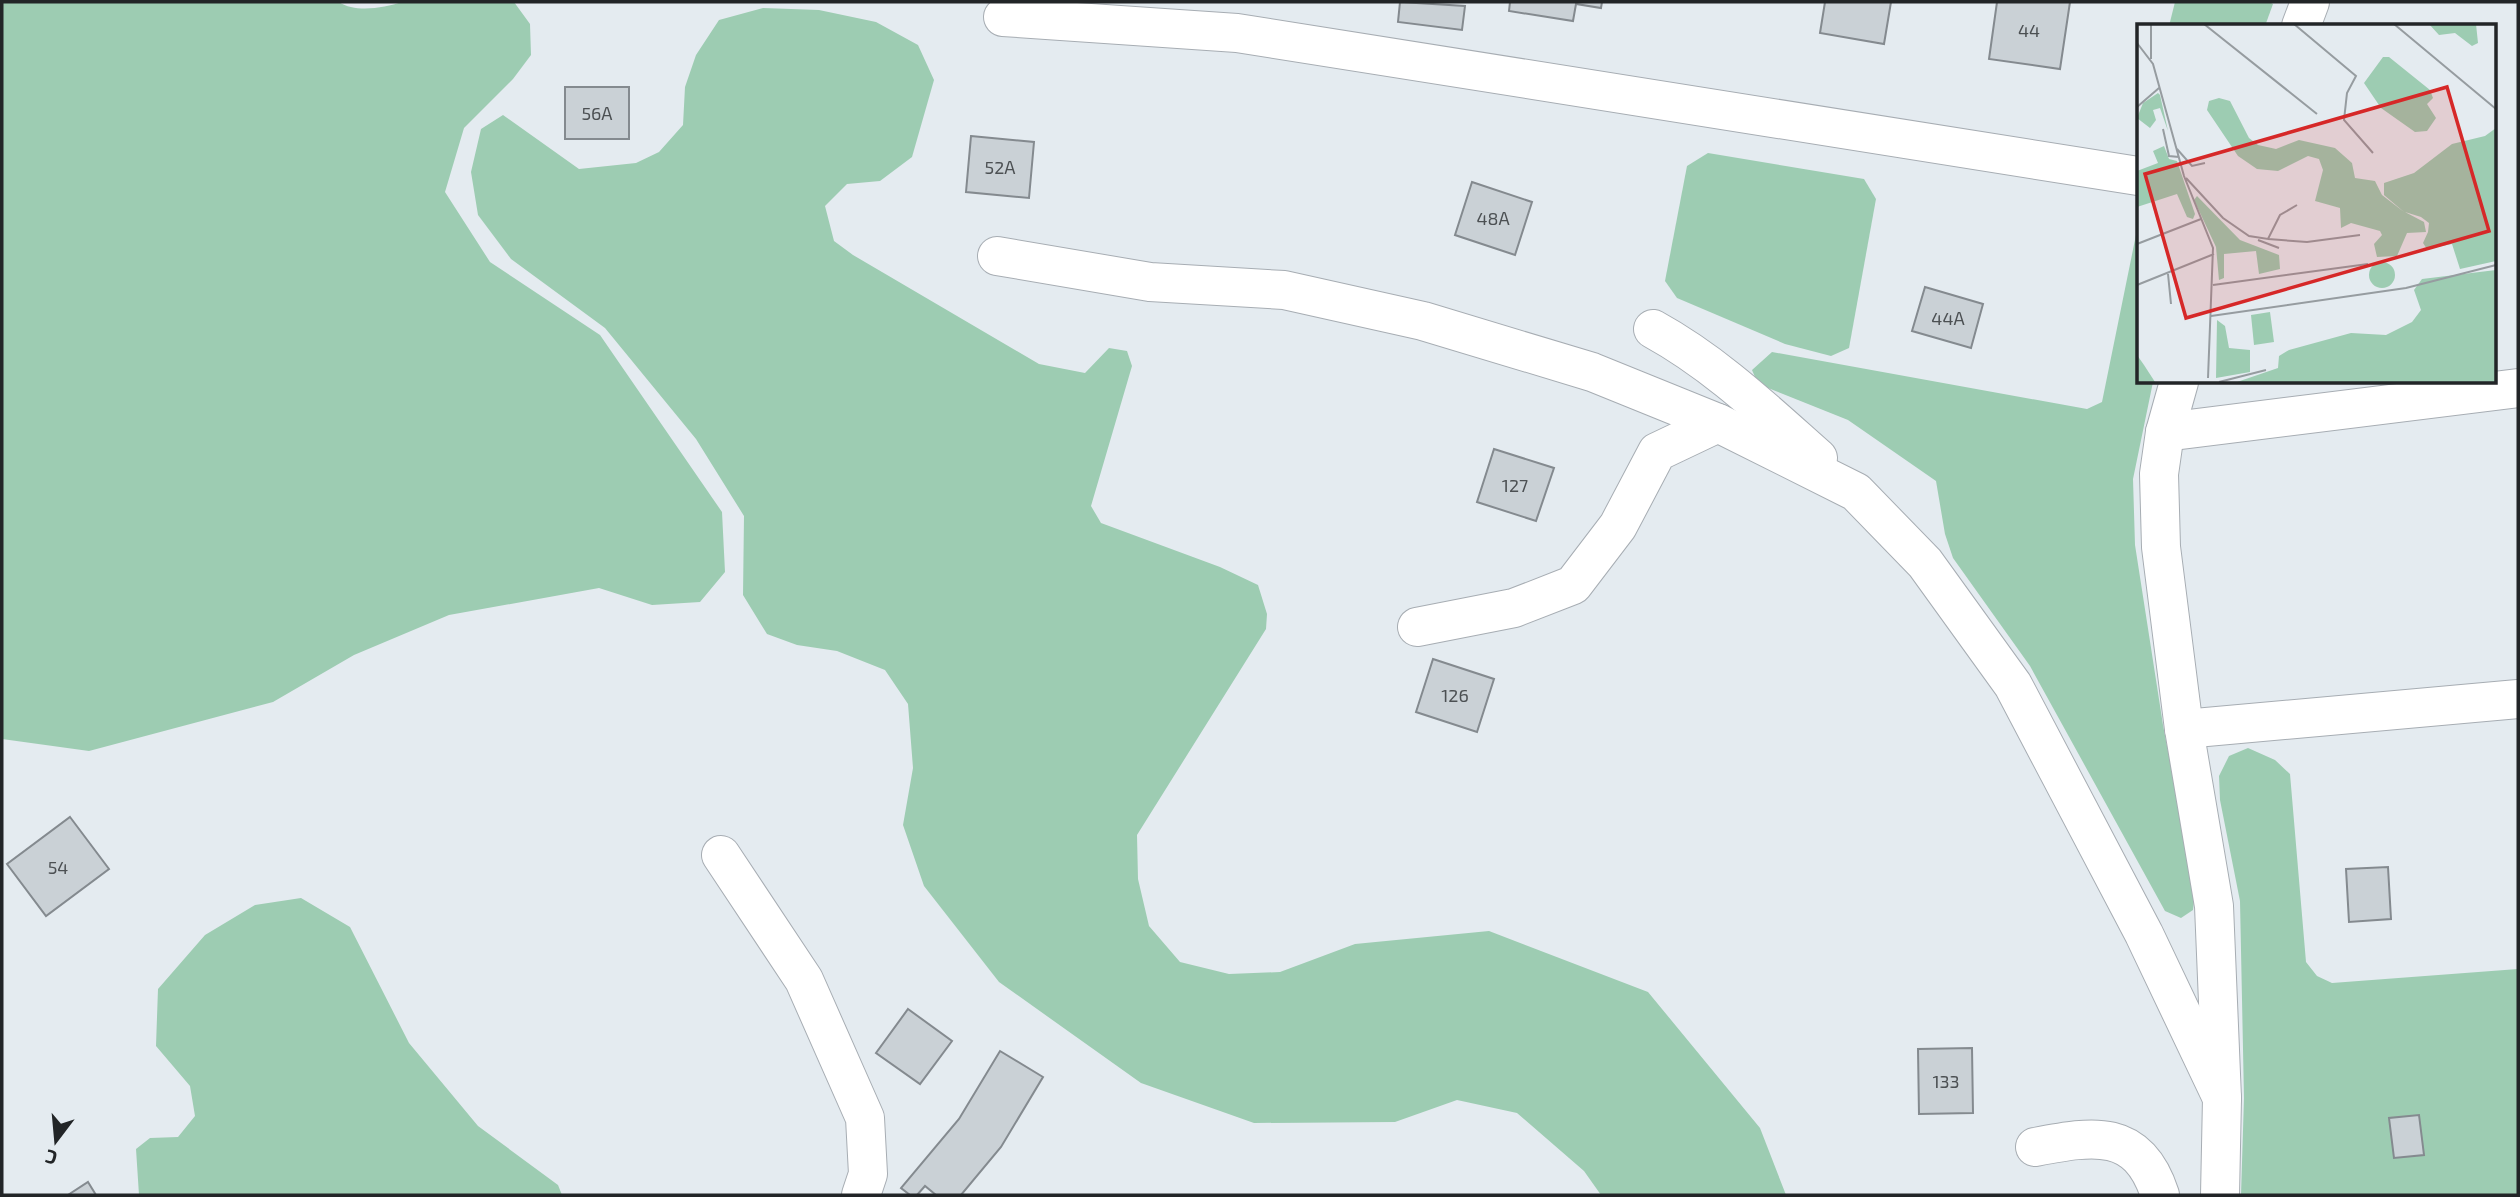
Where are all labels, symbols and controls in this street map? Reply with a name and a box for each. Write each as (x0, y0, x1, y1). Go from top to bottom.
house number: 44 (2018, 19, 2040, 41)
inset map (2137, 24, 2496, 383)
house number: 56А (581, 102, 613, 124)
house number: 52А (985, 156, 1016, 178)
house number: 48А (1476, 207, 1510, 229)
house number: 44А (1931, 307, 1965, 329)
house number: 127 (1502, 474, 1528, 496)
house number: 126 (1441, 684, 1469, 706)
house number: 54 (48, 856, 68, 878)
house number: 133 (1932, 1070, 1960, 1092)
north arrow (21, 1106, 91, 1176)
text: С (43, 1145, 60, 1170)

